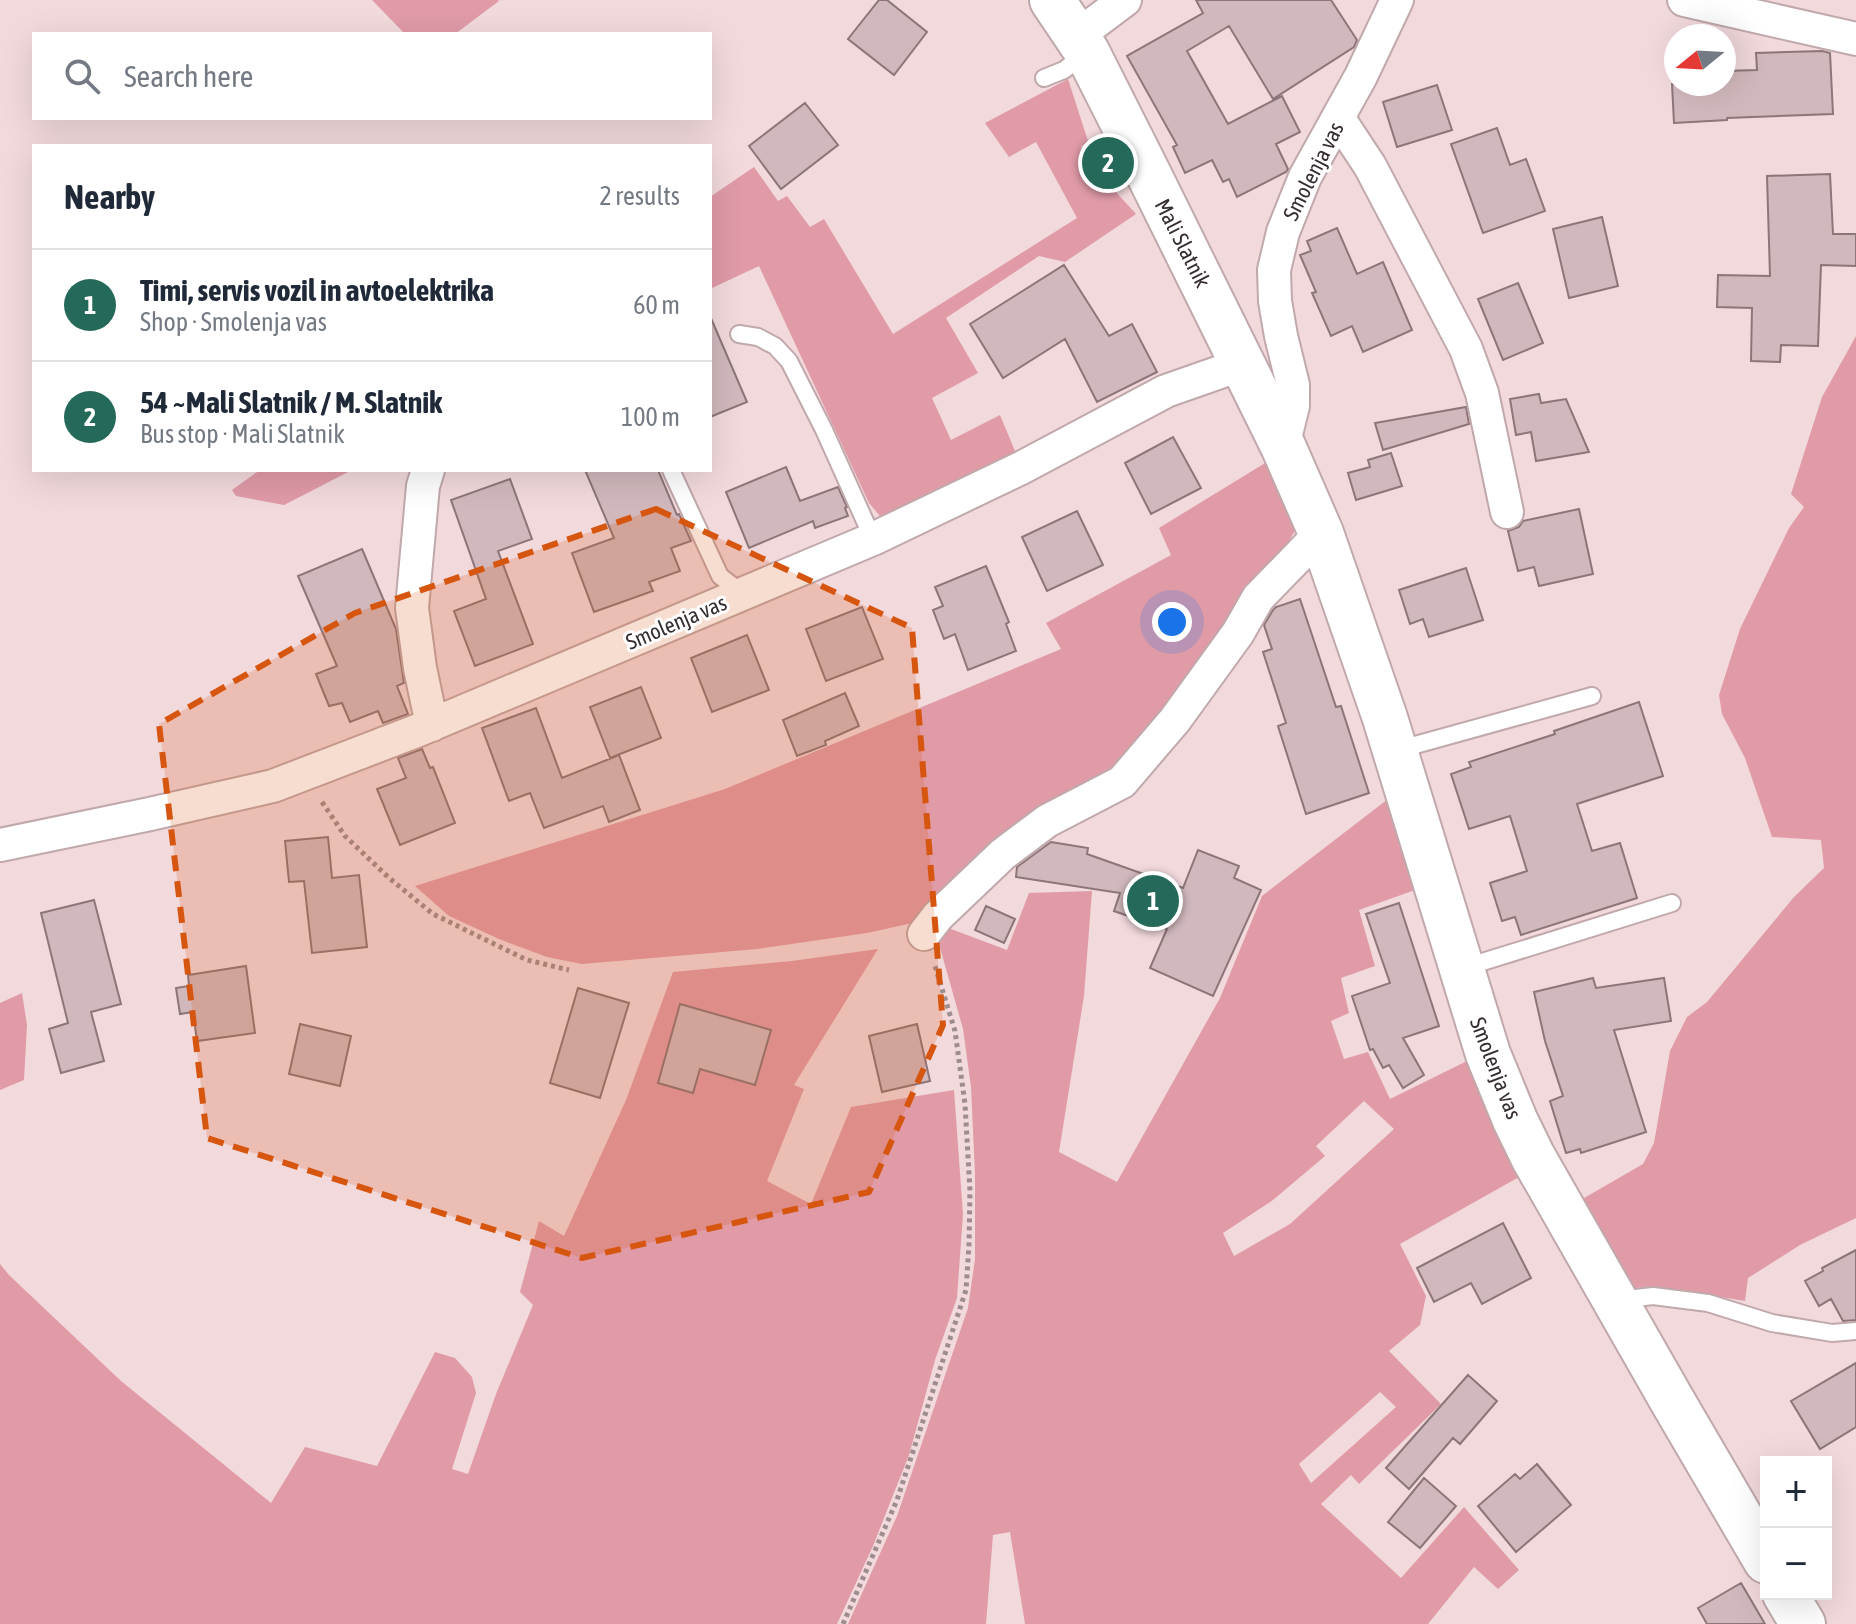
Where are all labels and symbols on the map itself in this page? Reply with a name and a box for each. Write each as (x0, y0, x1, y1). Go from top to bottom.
north arrow (1664, 24, 1736, 96)
street label: Smolenja vas (1277, 117, 1349, 225)
pin: 2 (1082, 133, 1134, 193)
street label: Mali Slatnik (1150, 194, 1217, 292)
street label: Smolenja vas (622, 589, 730, 655)
your location (1152, 602, 1192, 642)
pin: 1 (1127, 871, 1179, 931)
street label: Smolenja vas (1465, 1013, 1527, 1123)

